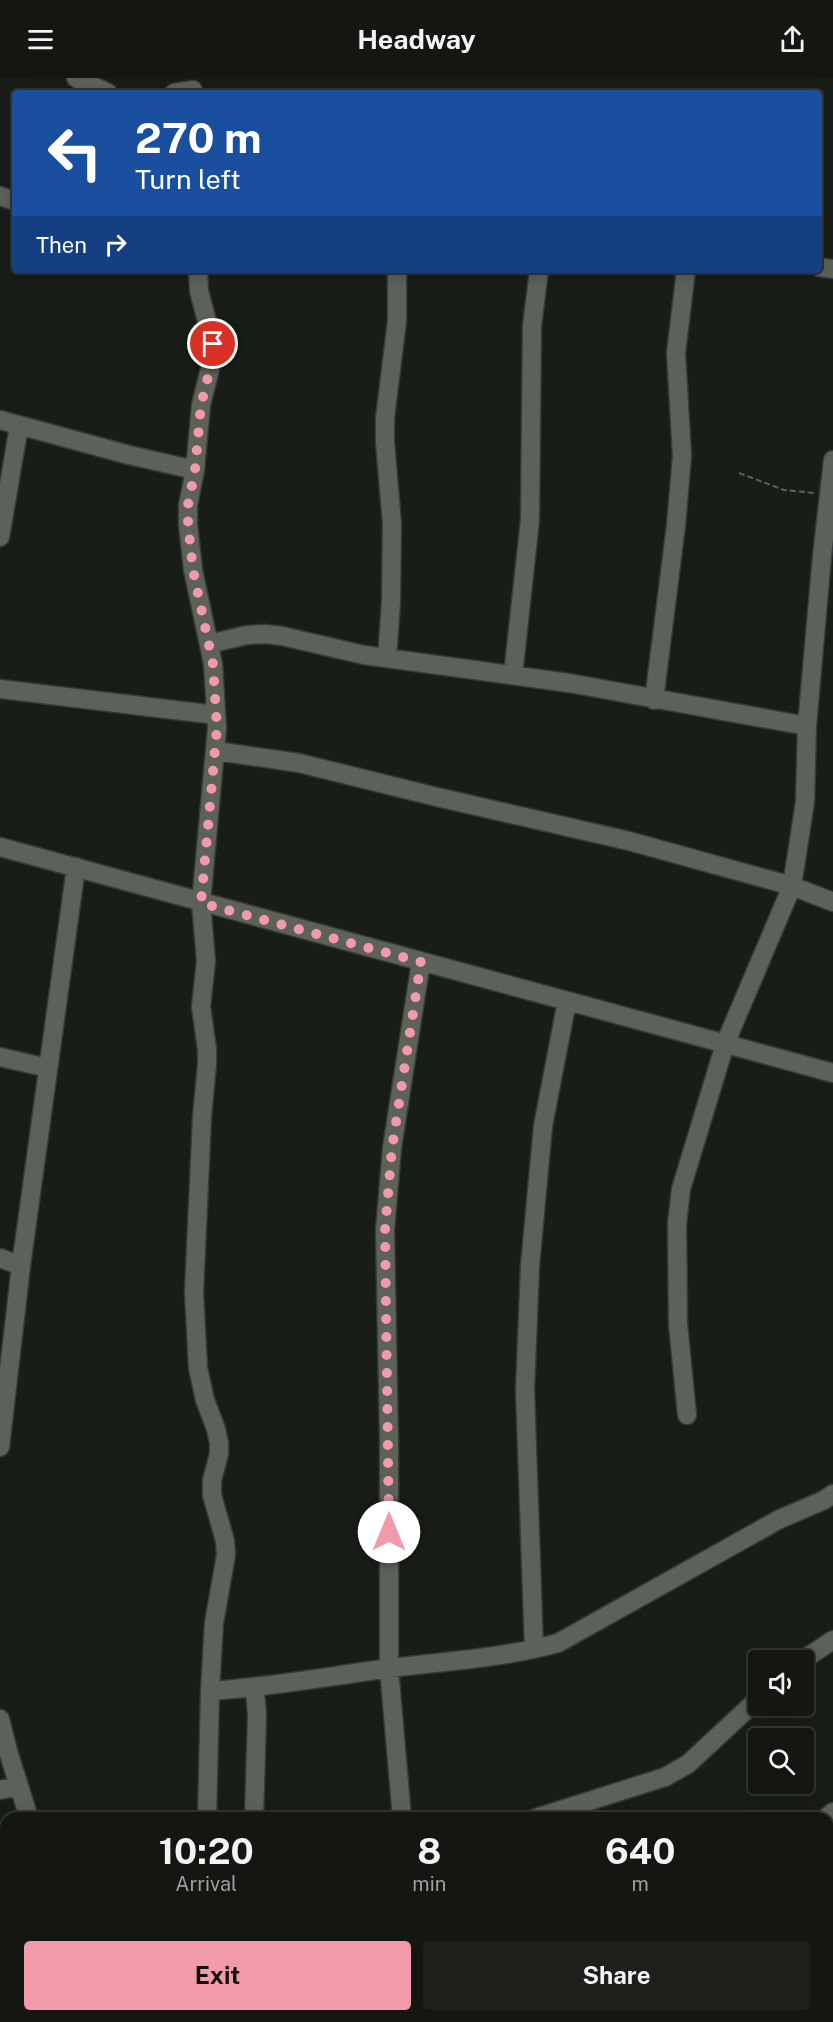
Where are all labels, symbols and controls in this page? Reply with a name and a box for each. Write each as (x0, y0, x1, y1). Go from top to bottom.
icon: menu (24, 23, 57, 56)
text: Headway (357, 23, 476, 55)
icon: share (776, 23, 809, 56)
text: 270 m (135, 113, 262, 162)
icon: left (36, 114, 114, 192)
text: Turn left (135, 163, 241, 195)
icon: right (99, 228, 132, 261)
text: Then (36, 232, 87, 258)
pin (187, 318, 238, 369)
icon: arrive (196, 327, 229, 360)
position arrow (357, 1500, 421, 1564)
map controls (748, 1650, 814, 1794)
button: sound (748, 1650, 814, 1716)
button: search (748, 1728, 814, 1794)
text: 10:20 (159, 1830, 254, 1872)
text: 8 (417, 1830, 441, 1872)
text: 640 (605, 1830, 675, 1872)
text: Arrival (175, 1872, 237, 1896)
text: min (412, 1872, 446, 1896)
text: m (631, 1872, 649, 1896)
button: Exit (24, 1941, 411, 2010)
button: Share (423, 1941, 810, 2010)

